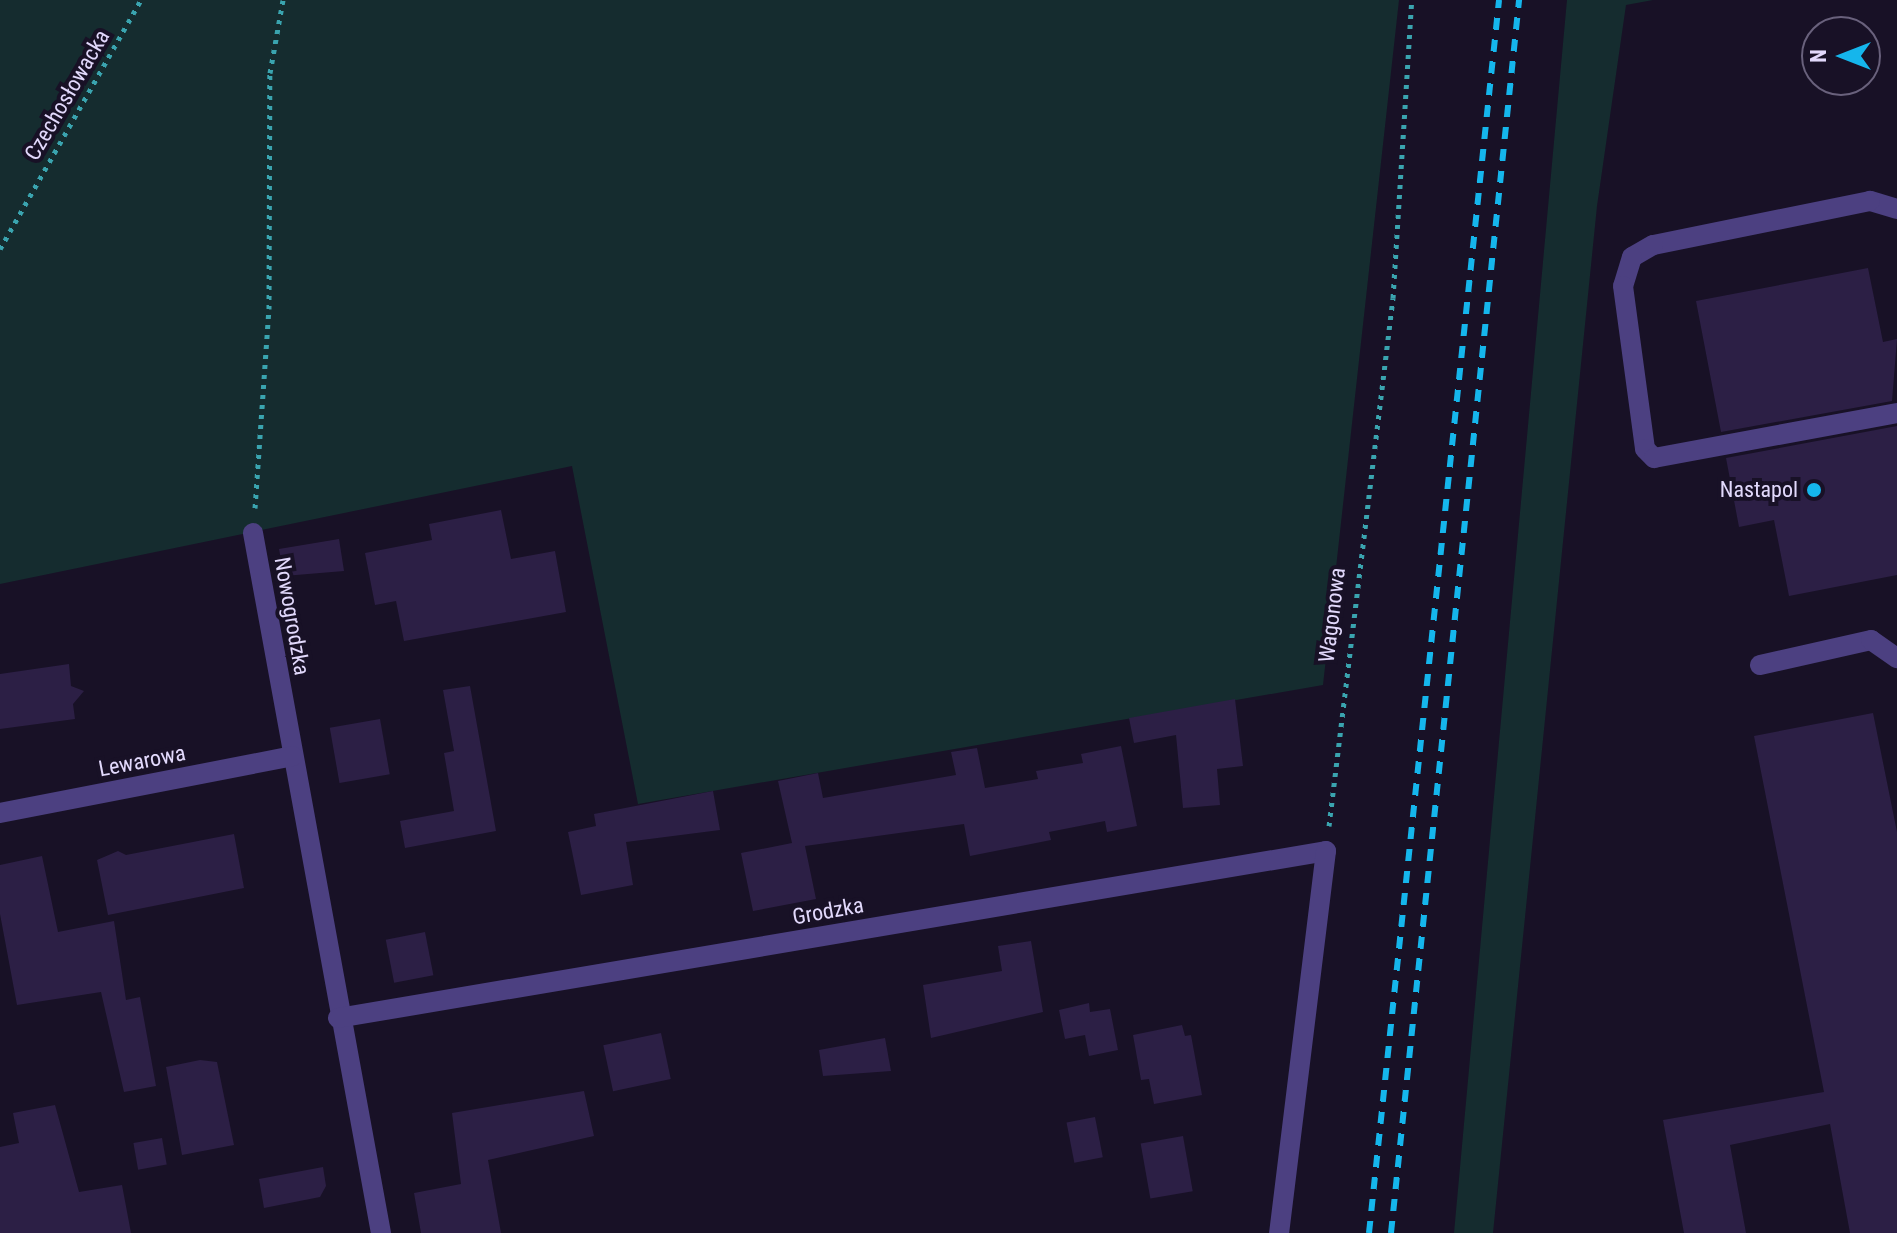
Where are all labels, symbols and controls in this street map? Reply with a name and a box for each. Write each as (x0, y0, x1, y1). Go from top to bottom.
north arrow (1801, 16, 1881, 96)
street label: Czechosłowacka (19, 25, 115, 165)
text: N (1806, 49, 1831, 63)
place label: Nastapol (1720, 477, 1798, 503)
marker: Nastapol (1805, 481, 1823, 499)
street label: Nowogrodzka (269, 555, 315, 677)
street label: Wagonowa (1313, 566, 1351, 664)
street label: Lewarowa (96, 740, 188, 782)
street label: Grodzka (790, 892, 866, 930)

